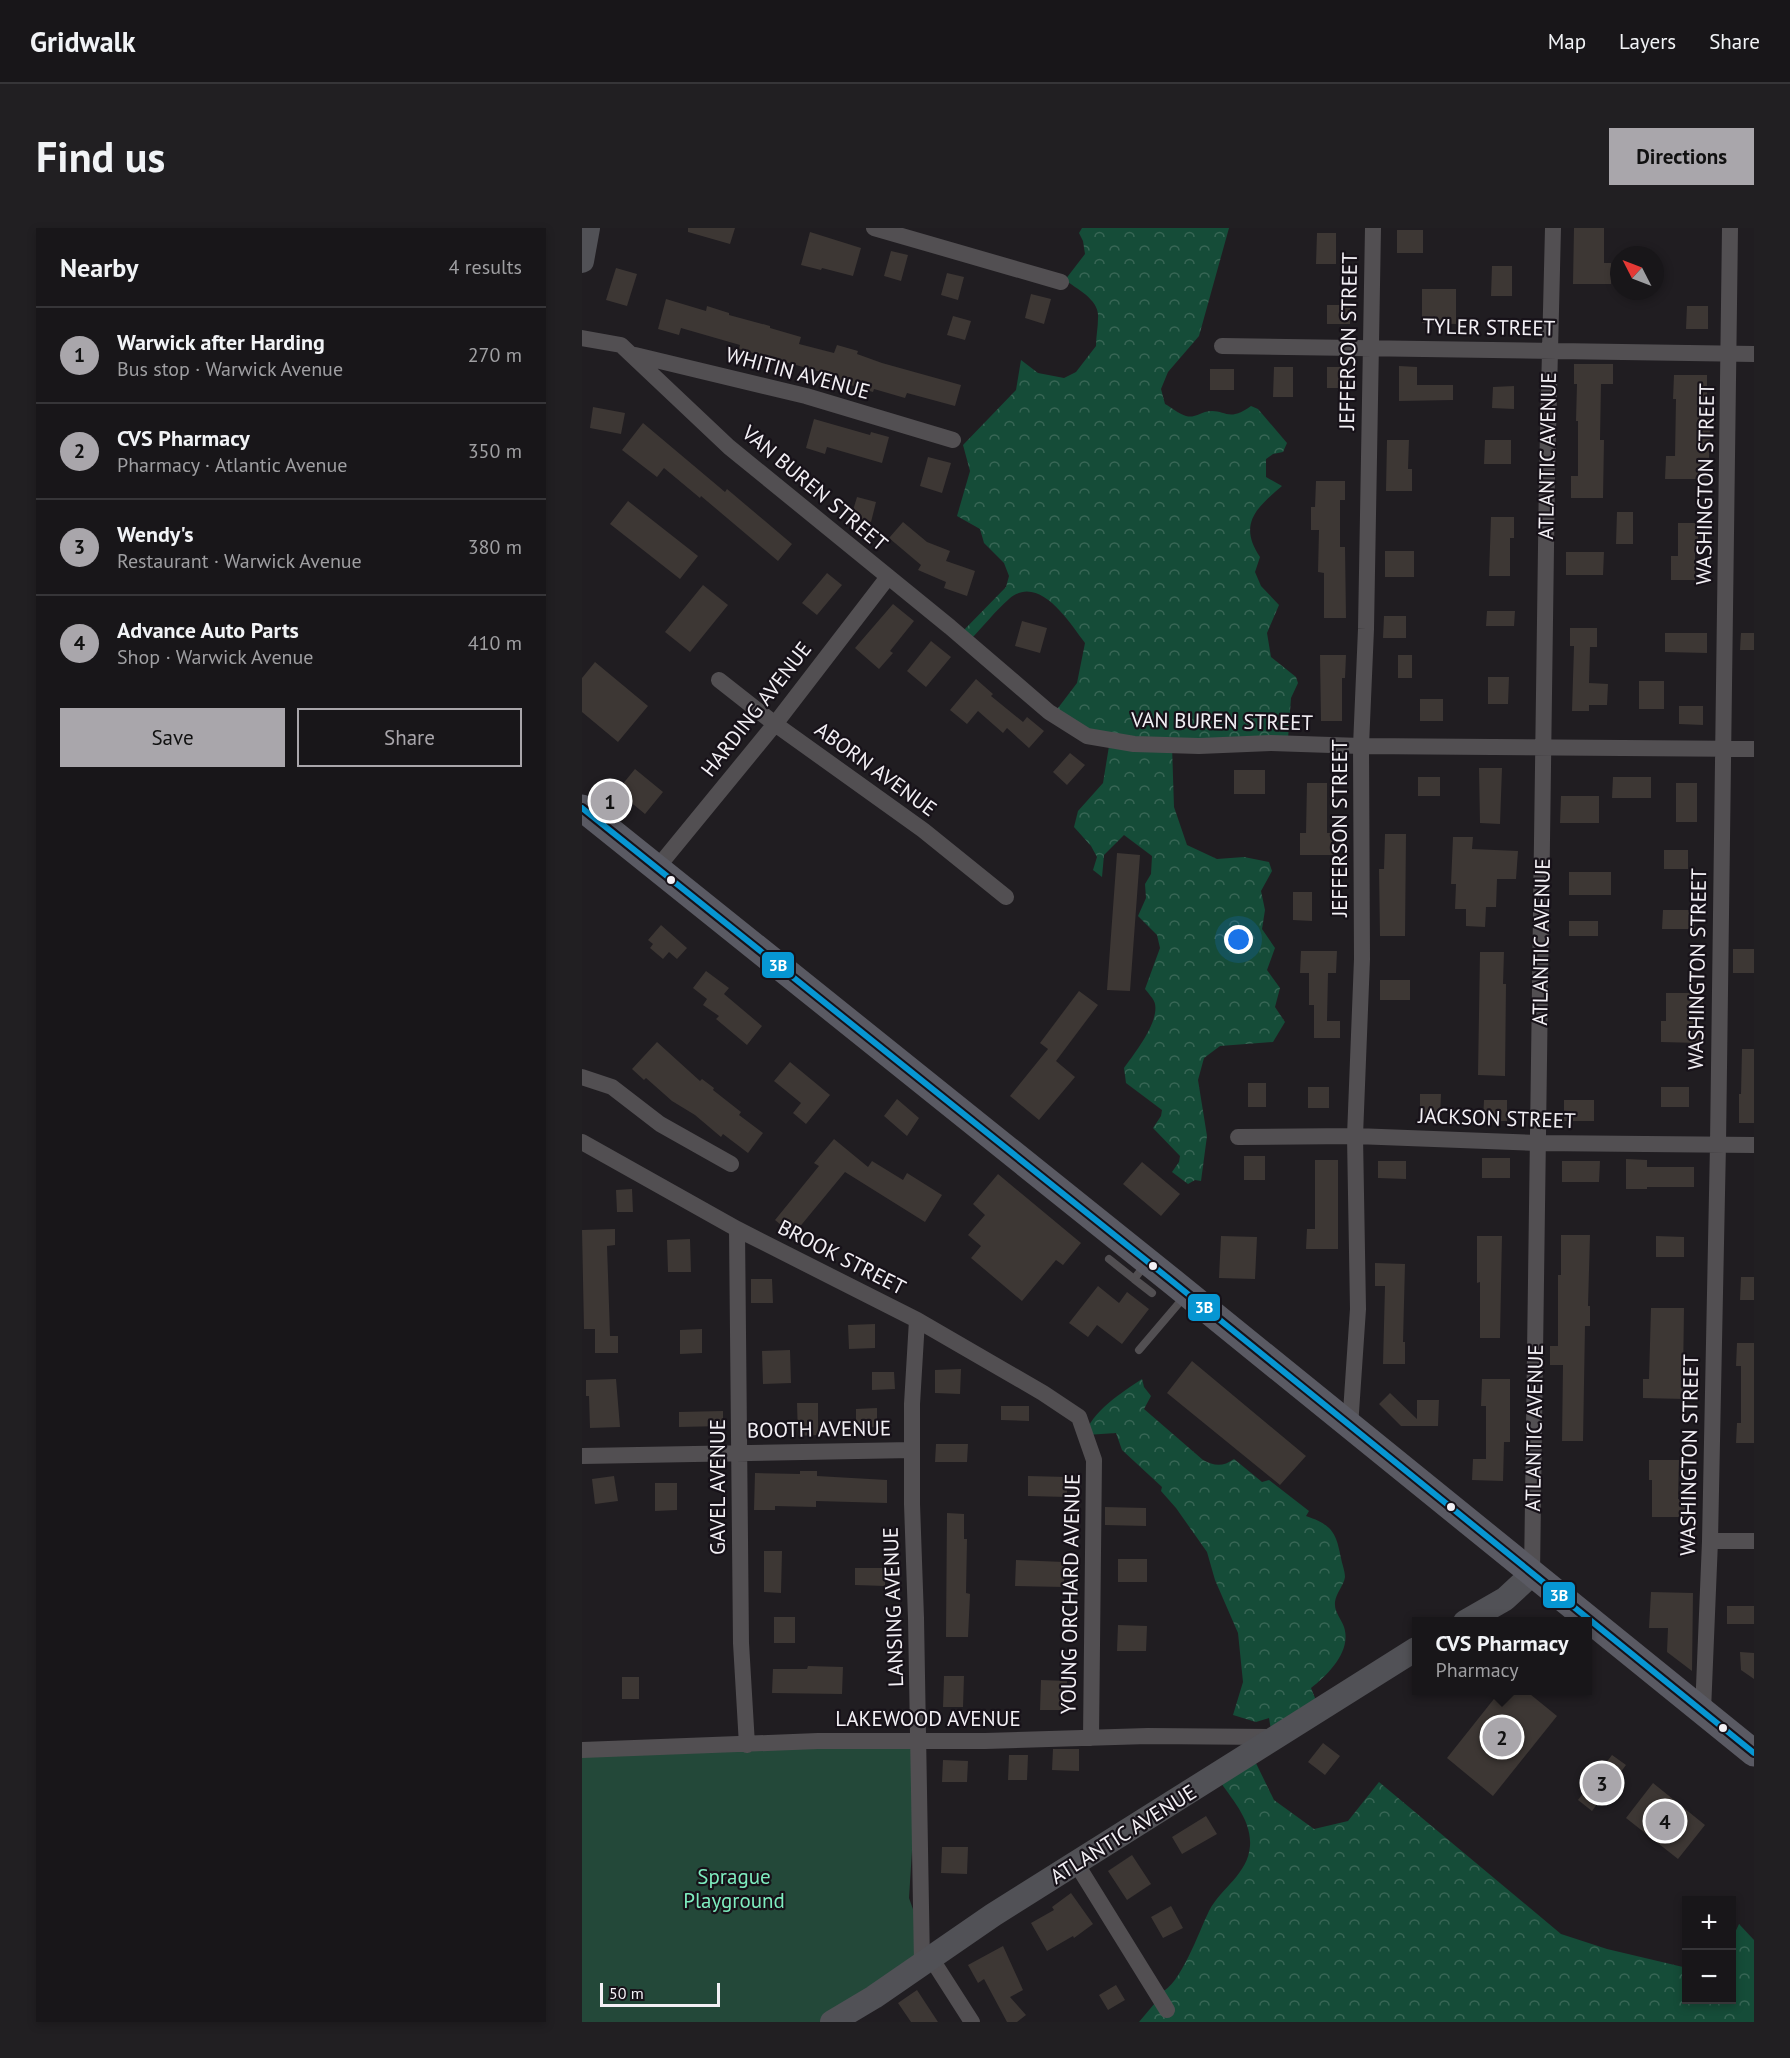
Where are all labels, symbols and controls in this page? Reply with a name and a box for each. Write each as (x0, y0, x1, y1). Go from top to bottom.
text: Gridwalk (30, 23, 136, 60)
text: Map (1548, 28, 1586, 55)
text: Layers (1619, 28, 1676, 55)
text: Share (1709, 28, 1760, 55)
button: Directions (1609, 128, 1754, 185)
text: Find us (36, 129, 165, 184)
north arrow (1610, 246, 1664, 300)
text: Nearby (60, 251, 138, 284)
street label: JEFFERSON STREET (1333, 252, 1363, 431)
text: 4 results (449, 254, 522, 280)
street label: TYLER STREET (1422, 312, 1556, 342)
text: Warwick after Harding (117, 328, 325, 356)
street label: WHITIN AVENUE (723, 341, 873, 405)
text: 1 (74, 342, 85, 368)
text: 270 m (468, 342, 522, 368)
text: Bus stop · Warwick Avenue (117, 356, 343, 382)
street label: ATLANTIC AVENUE (1532, 372, 1562, 540)
street label: WASHINGTON STREET (1690, 383, 1720, 585)
street label: VAN BUREN STREET (736, 419, 894, 557)
text: CVS Pharmacy (117, 424, 250, 452)
text: 2 (74, 438, 85, 464)
text: 350 m (468, 438, 522, 464)
text: Pharmacy · Atlantic Avenue (117, 452, 347, 478)
text: Wendy's (117, 520, 194, 548)
text: 3 (74, 534, 85, 560)
text: 380 m (468, 534, 522, 560)
text: Restaurant · Warwick Avenue (117, 548, 362, 574)
text: Advance Auto Parts (117, 616, 299, 644)
text: 4 (74, 630, 85, 656)
text: 410 m (468, 630, 522, 656)
street label: HARDING AVENUE (695, 636, 817, 782)
text: Shop · Warwick Avenue (117, 644, 313, 670)
street label: VAN BUREN STREET (1130, 706, 1314, 736)
button: Save (60, 708, 285, 767)
button: Share (297, 708, 522, 767)
street label: ABORN AVENUE (810, 716, 942, 822)
street label: JEFFERSON STREET (1326, 739, 1353, 918)
pin: 1 (591, 778, 630, 824)
street label: ATLANTIC AVENUE (1526, 858, 1556, 1026)
street label: WASHINGTON STREET (1682, 868, 1712, 1070)
unlabelled marker (665, 874, 677, 886)
your location (1224, 925, 1253, 954)
line badge: 3B (761, 951, 795, 979)
text: 3B (769, 955, 787, 975)
street label: JACKSON STREET (1417, 1102, 1576, 1134)
street label: BROOK STREET (774, 1213, 911, 1301)
unlabelled marker (1147, 1260, 1159, 1272)
line badge: 3B (1187, 1293, 1221, 1322)
text: 3B (1195, 1297, 1213, 1317)
street label: ATLANTIC AVENUE (1519, 1344, 1549, 1512)
street label: WASHINGTON STREET (1674, 1354, 1704, 1556)
street label: BOOTH AVENUE (747, 1414, 891, 1444)
street label: GAVEL AVENUE (704, 1419, 731, 1555)
street label: YOUNG ORCHARD AVENUE (1054, 1473, 1086, 1715)
unlabelled marker (1445, 1501, 1457, 1513)
street label: LANSING AVENUE (877, 1526, 909, 1688)
line badge: 3B (1542, 1581, 1576, 1609)
text: 3B (1550, 1585, 1568, 1605)
popup (1412, 1617, 1592, 1695)
text: CVS Pharmacy (1436, 1629, 1568, 1657)
text: Pharmacy (1436, 1657, 1519, 1683)
street label: LAKEWOOD AVENUE (835, 1705, 1021, 1732)
pin: 2 (1482, 1714, 1522, 1760)
unlabelled marker (1717, 1722, 1729, 1734)
pin: 3 (1582, 1760, 1622, 1806)
street label: ATLANTIC AVENUE (1045, 1778, 1201, 1890)
pin: 4 (1646, 1798, 1684, 1844)
park label: Sprague Playground (683, 1863, 785, 1914)
map controls (1682, 1896, 1736, 2004)
button: + (1682, 1896, 1736, 1950)
button: − (1682, 1950, 1736, 2004)
scale bar (600, 1980, 720, 2008)
text: 50 m (609, 1983, 644, 2003)

